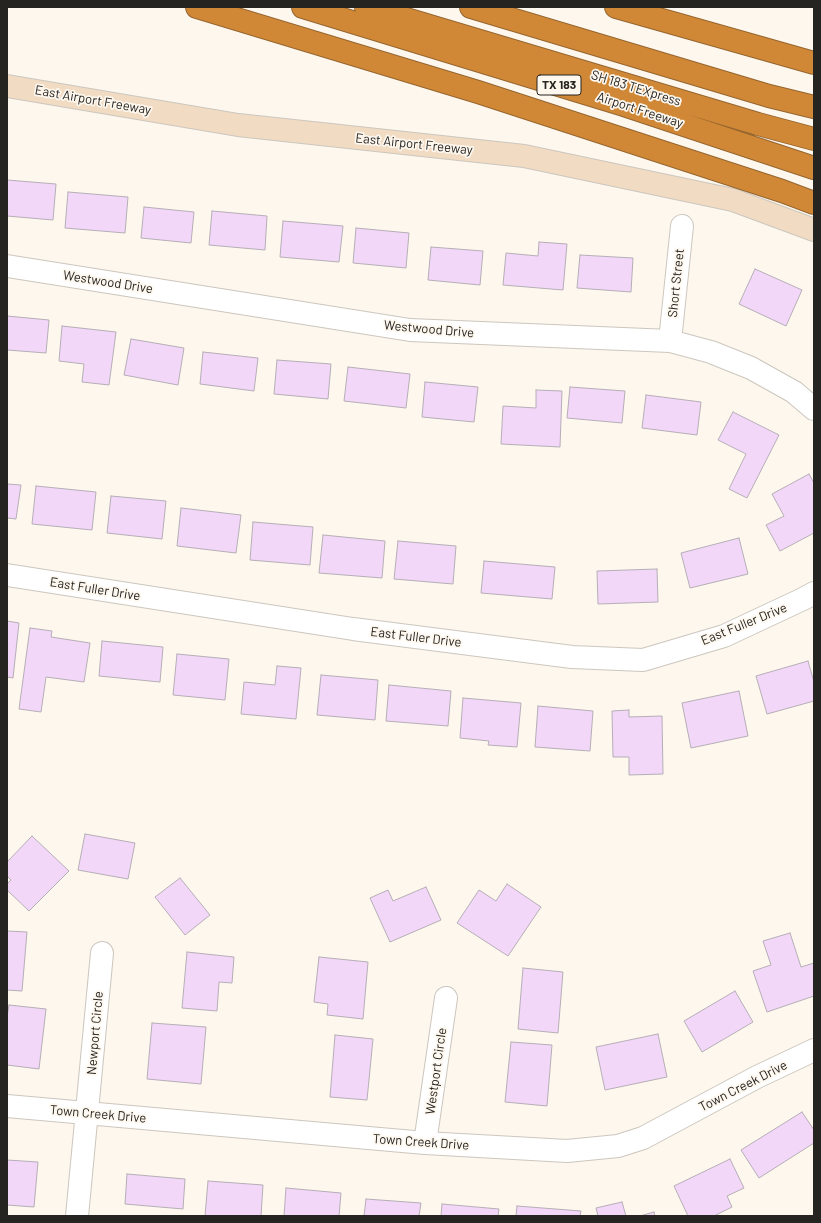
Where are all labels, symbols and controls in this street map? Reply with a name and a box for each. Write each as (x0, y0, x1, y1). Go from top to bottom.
street label: SH 183 TEXpress (589, 67, 683, 109)
road number: TX 183 (537, 75, 581, 95)
street label: East Airport Freeway (34, 82, 152, 118)
street label: Airport Freeway (595, 89, 685, 131)
street label: East Airport Freeway (355, 130, 473, 158)
street label: Short Street (665, 248, 687, 318)
street label: Westwood Drive (62, 267, 154, 297)
street label: Westwood Drive (383, 317, 475, 341)
street label: East Fuller Drive (49, 574, 141, 604)
street label: East Fuller Drive (699, 600, 789, 648)
street label: East Fuller Drive (370, 624, 462, 650)
street label: Newport Circle (84, 991, 106, 1075)
street label: Westport Circle (422, 1027, 450, 1115)
street label: Town Creek Drive (696, 1057, 790, 1115)
street label: Town Creek Drive (49, 1102, 147, 1126)
street label: Town Creek Drive (372, 1131, 470, 1153)

